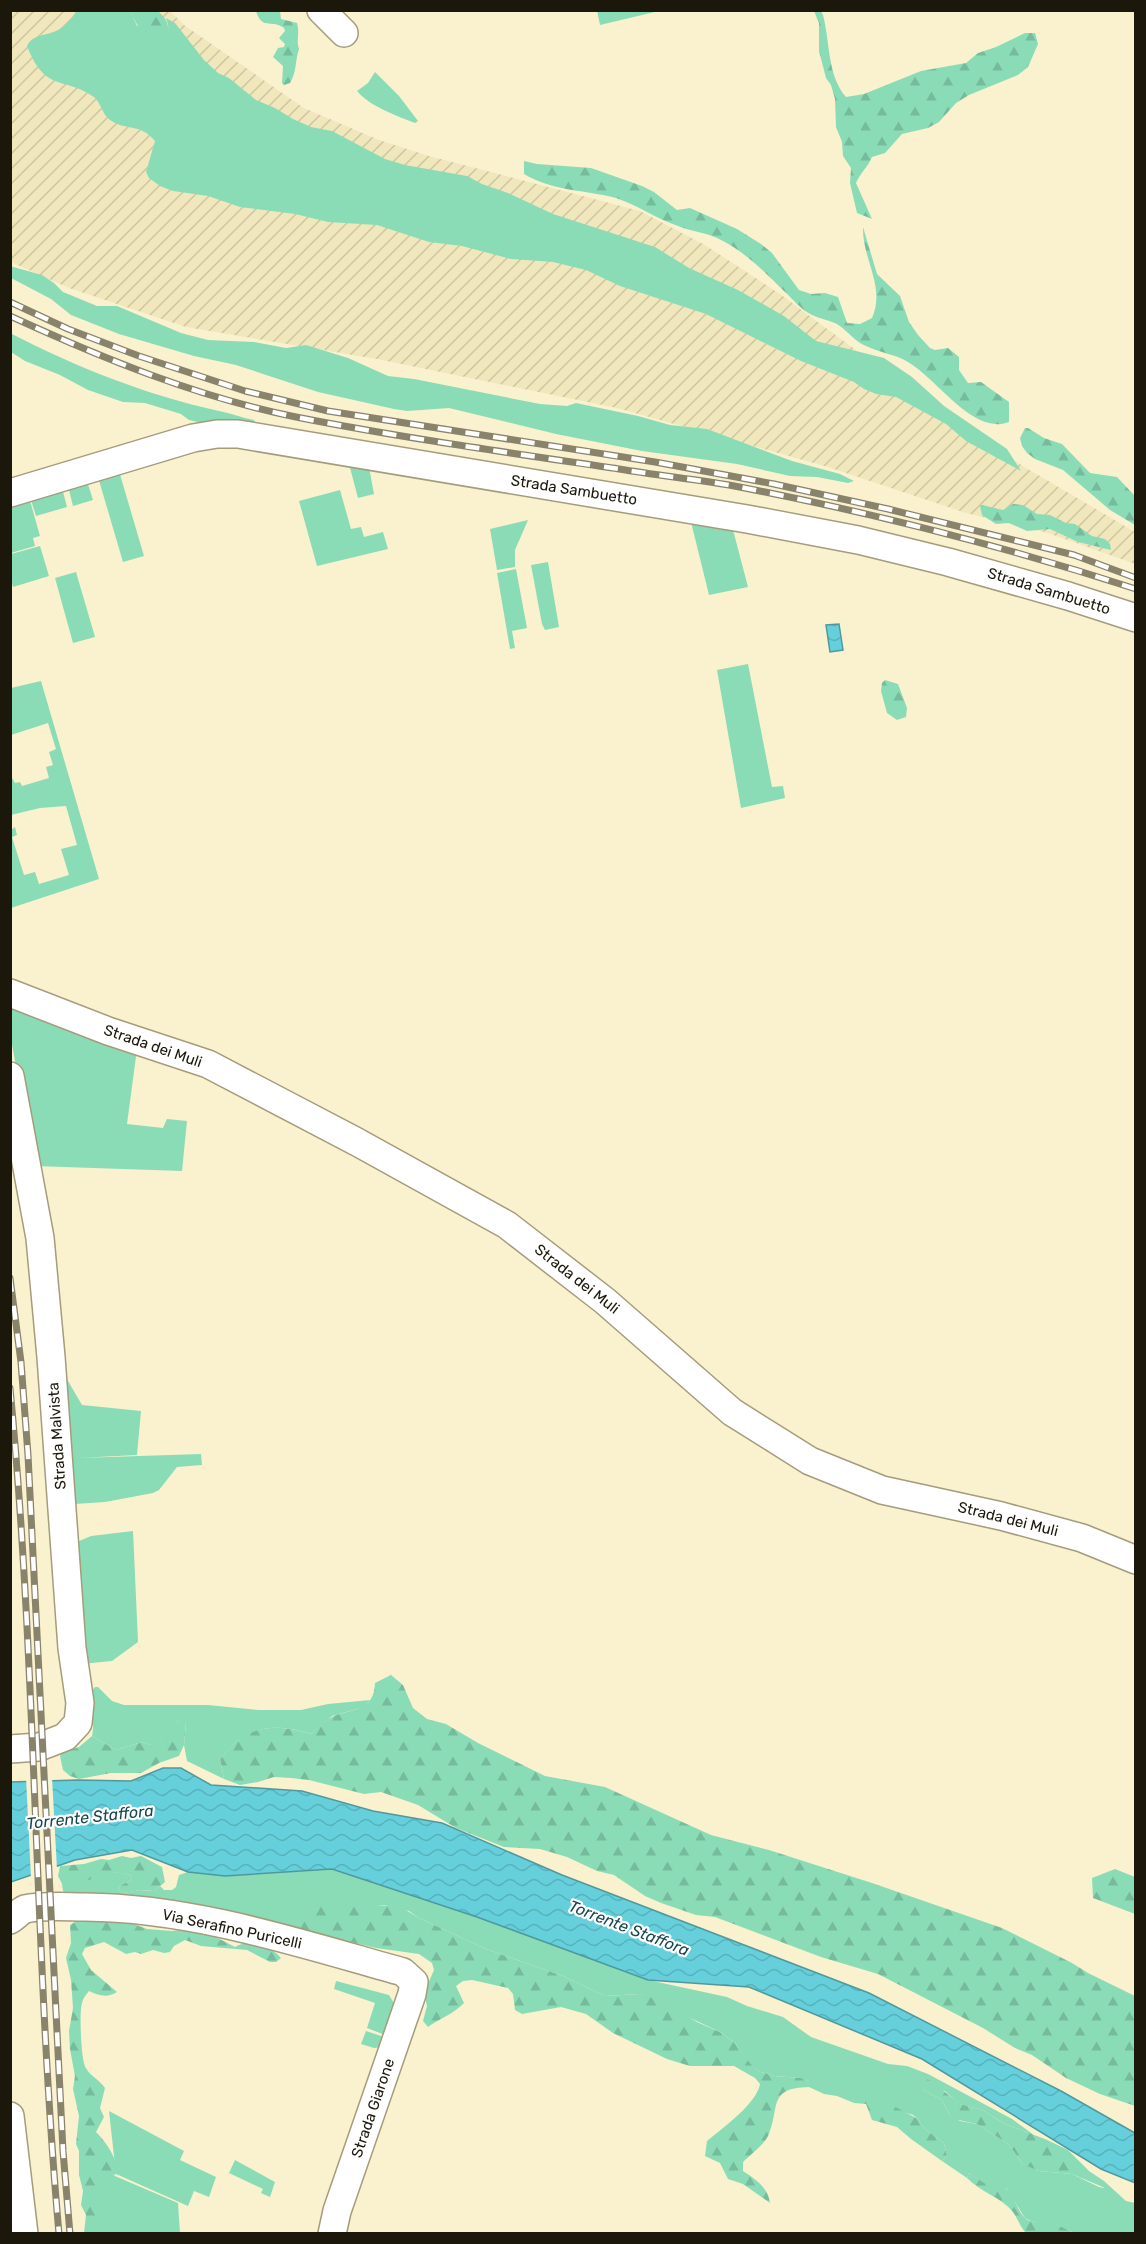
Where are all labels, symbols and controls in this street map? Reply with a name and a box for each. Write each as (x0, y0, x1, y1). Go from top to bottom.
street label: Strada Sambuetto (510, 471, 638, 509)
street label: Strada Sambuetto (985, 564, 1113, 618)
street label: Strada dei Muli (101, 1021, 205, 1071)
street label: Strada dei Muli (531, 1240, 623, 1318)
street label: Strada Malvista (44, 1382, 70, 1490)
street label: Strada dei Muli (956, 1498, 1060, 1540)
water label: Torrente Staffora (26, 1801, 154, 1833)
water label: Torrente Staffora (566, 1896, 692, 1960)
street label: Via Serafino Puricelli (161, 1905, 303, 1953)
street label: Strada Giarone (348, 2056, 398, 2160)

